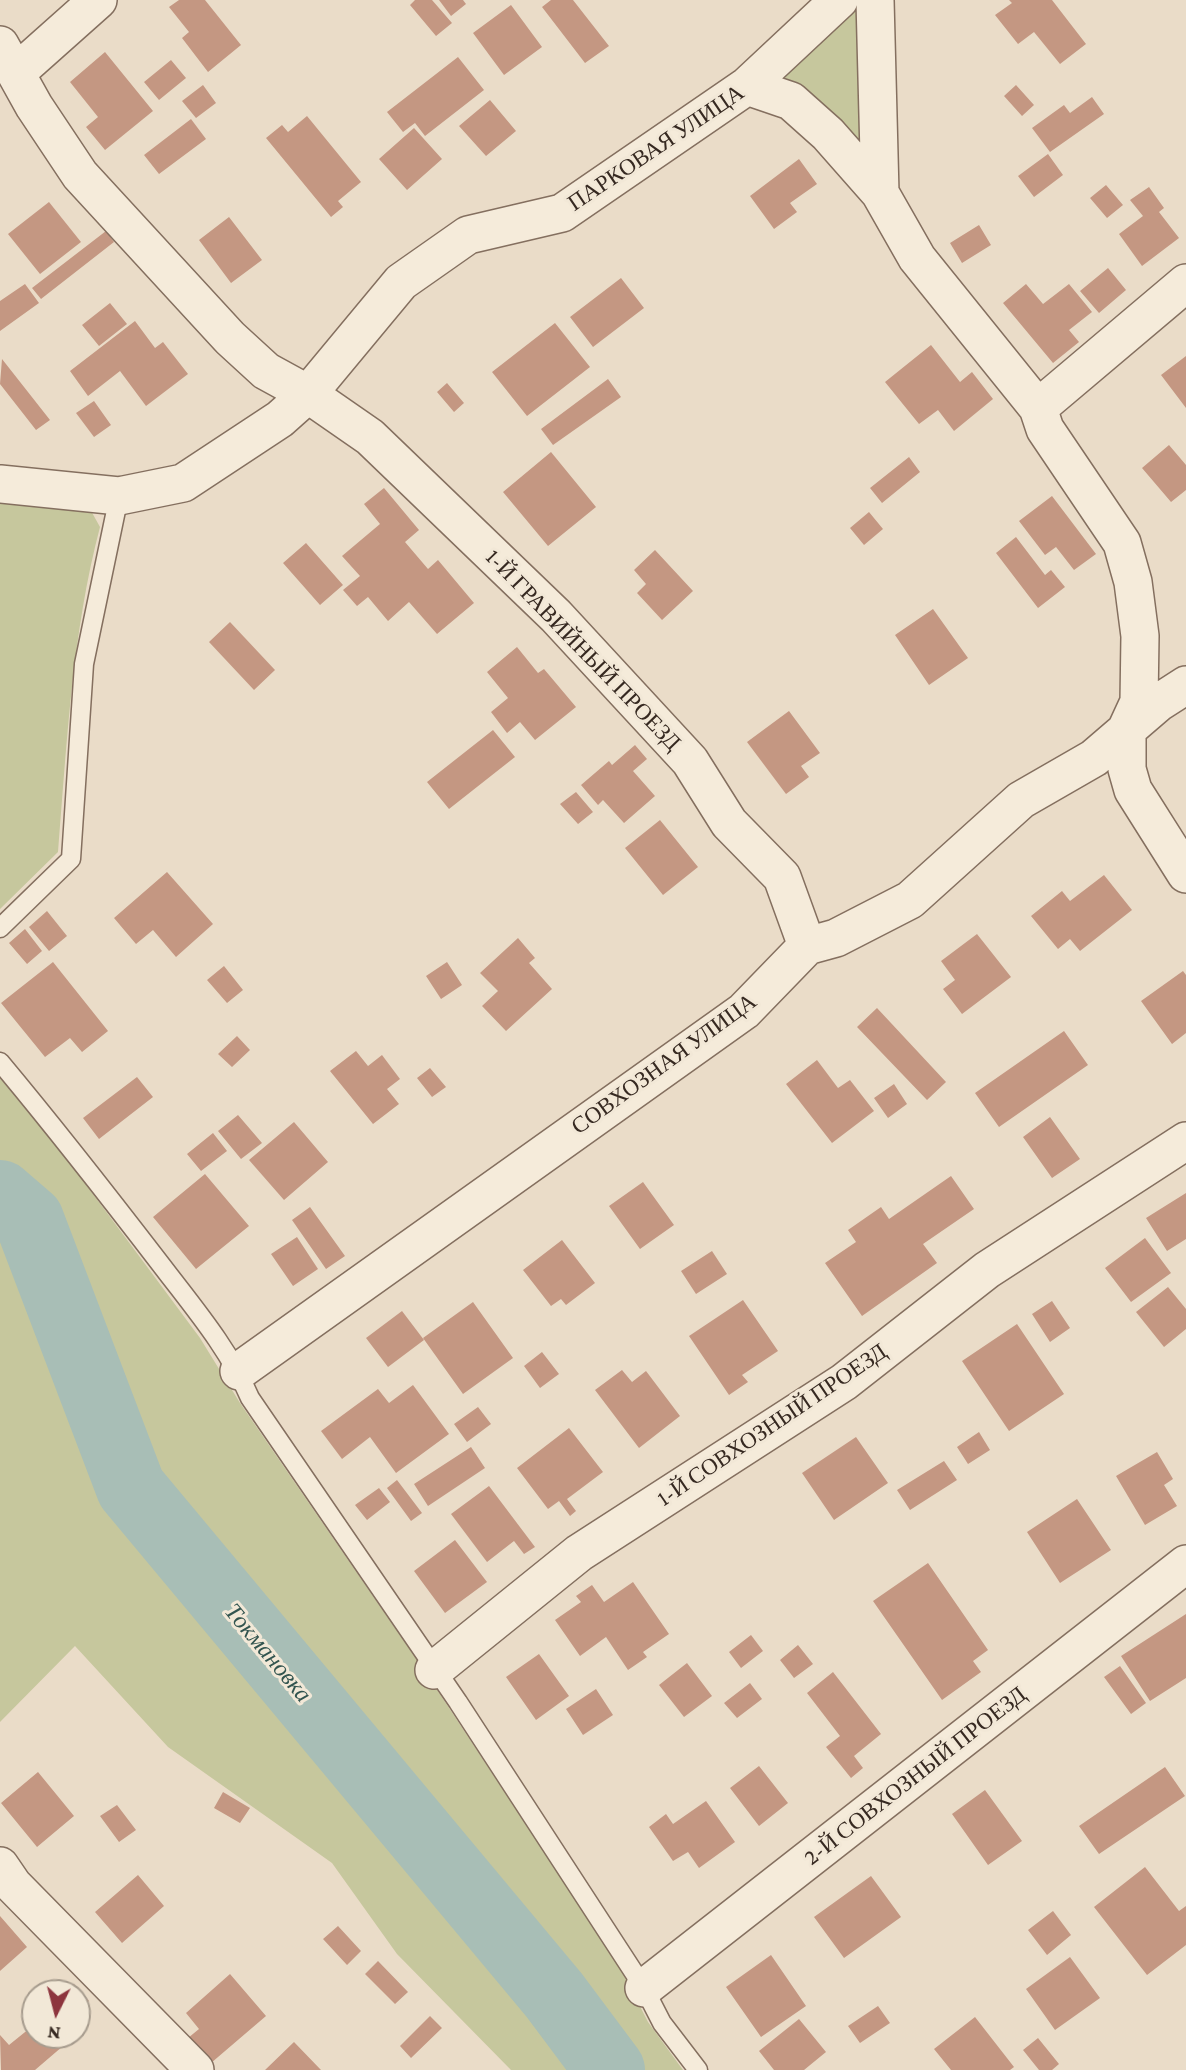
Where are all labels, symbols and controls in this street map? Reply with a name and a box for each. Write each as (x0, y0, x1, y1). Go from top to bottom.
street label: ПАРКОВАЯ УЛИЦА (563, 79, 749, 217)
street label: 1-Й ГРАВИЙНЫЙ ПРОЕЗД (480, 544, 686, 756)
street label: СОВХОЗНАЯ УЛИЦА (566, 988, 762, 1140)
street label: 1-Й СОВХОЗНЫЙ ПРОЕЗД (652, 1338, 892, 1512)
water label: Токмановка (218, 1598, 318, 1708)
street label: 2-Й СОВХОЗНЫЙ ПРОЕЗД (798, 1681, 1032, 1871)
north arrow (21, 1979, 91, 2049)
text: N (46, 2022, 62, 2045)

